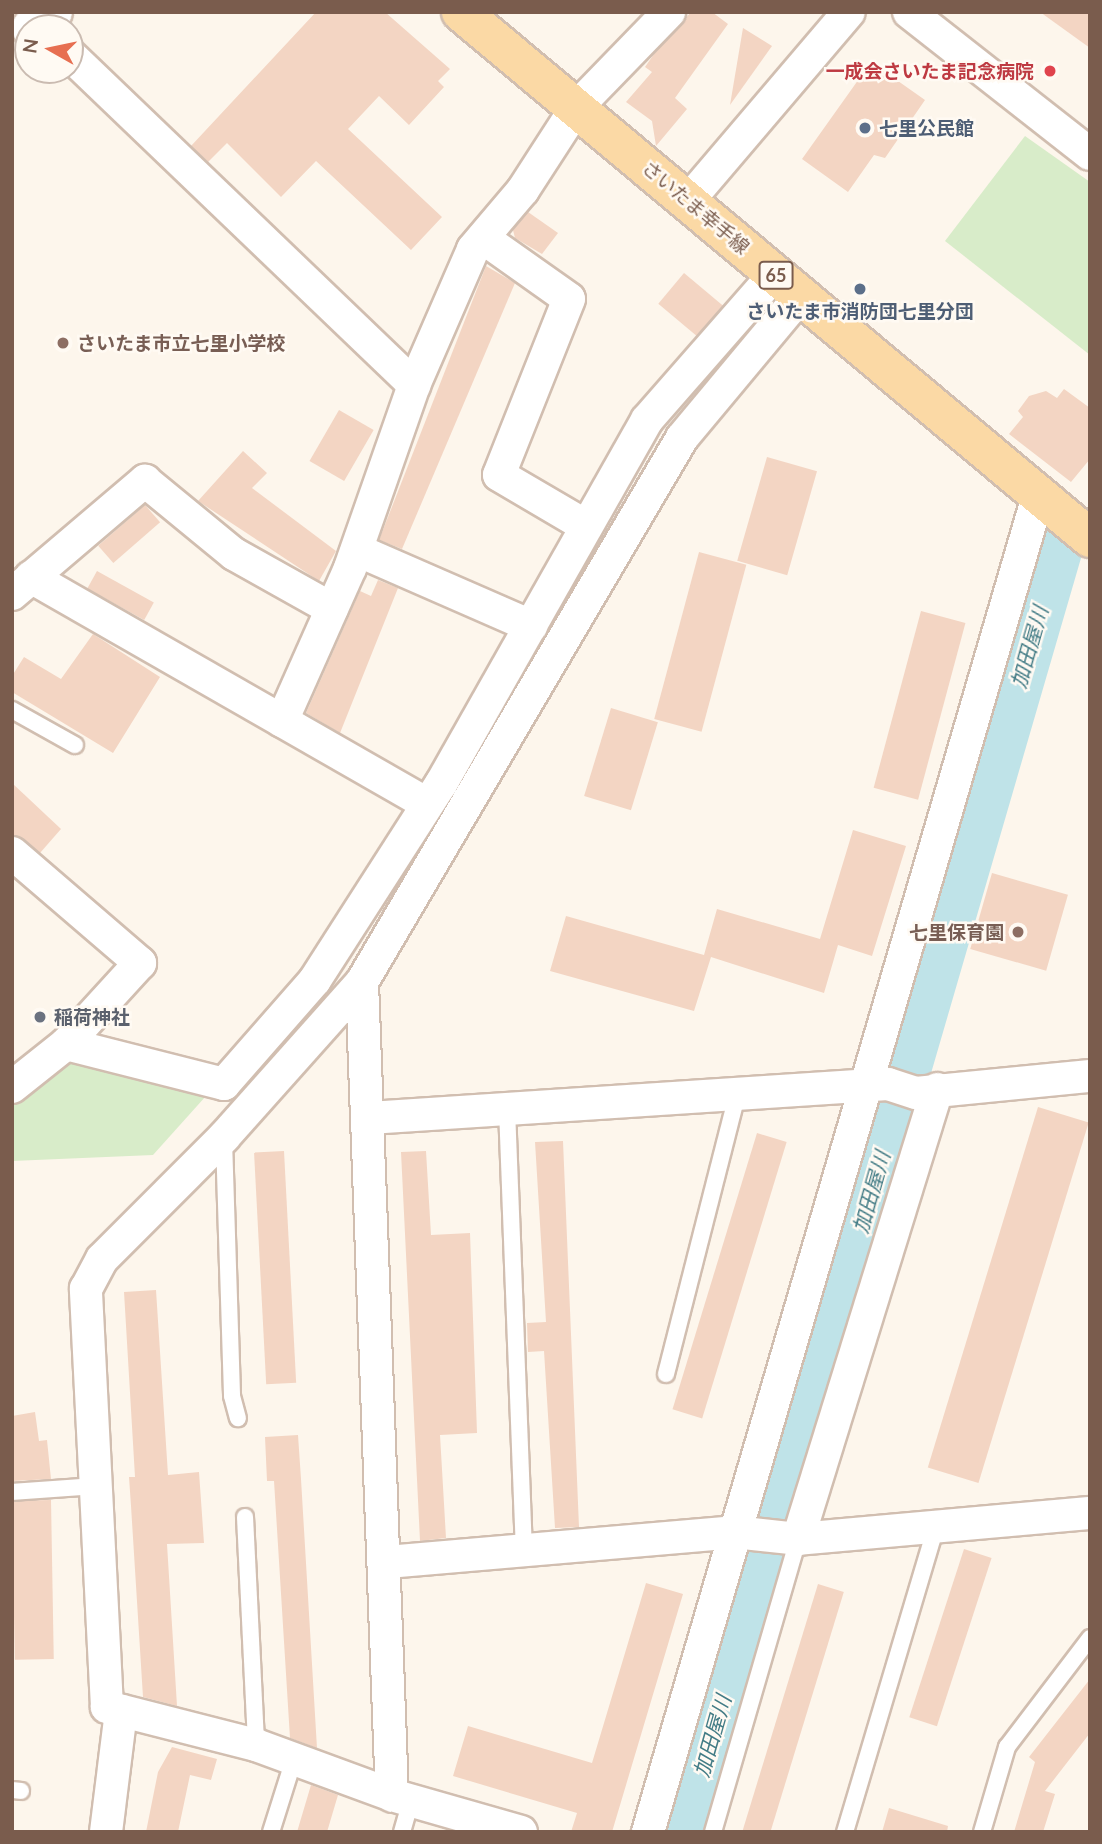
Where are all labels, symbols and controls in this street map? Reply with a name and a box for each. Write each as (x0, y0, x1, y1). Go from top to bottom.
north arrow (14, 14, 84, 84)
text: N (17, 37, 42, 55)
place label: 一成会さいたま記念病院 (825, 60, 1034, 82)
marker: 一成会さいたま記念病院 (1040, 61, 1060, 81)
place label: 七里公民館 (879, 117, 974, 139)
marker: 七里公民館 (857, 120, 873, 136)
street label: さいたま幸手線 (638, 156, 754, 258)
road number: 65 (758, 260, 794, 290)
marker: さいたま市消防団七里分団 (852, 281, 868, 297)
place label: さいたま市消防団七里分団 (746, 300, 974, 322)
place label: さいたま市立七里小学校 (77, 332, 286, 354)
marker: さいたま市立七里小学校 (55, 335, 71, 351)
water label: 加田屋川 (1005, 603, 1053, 691)
place label: 七里保育園 (909, 921, 1004, 943)
marker: 七里保育園 (1010, 924, 1026, 940)
place label: 稲荷神社 (54, 1006, 130, 1028)
marker: 稲荷神社 (32, 1009, 48, 1025)
water label: 加田屋川 (847, 1148, 895, 1236)
water label: 加田屋川 (688, 1692, 736, 1780)

